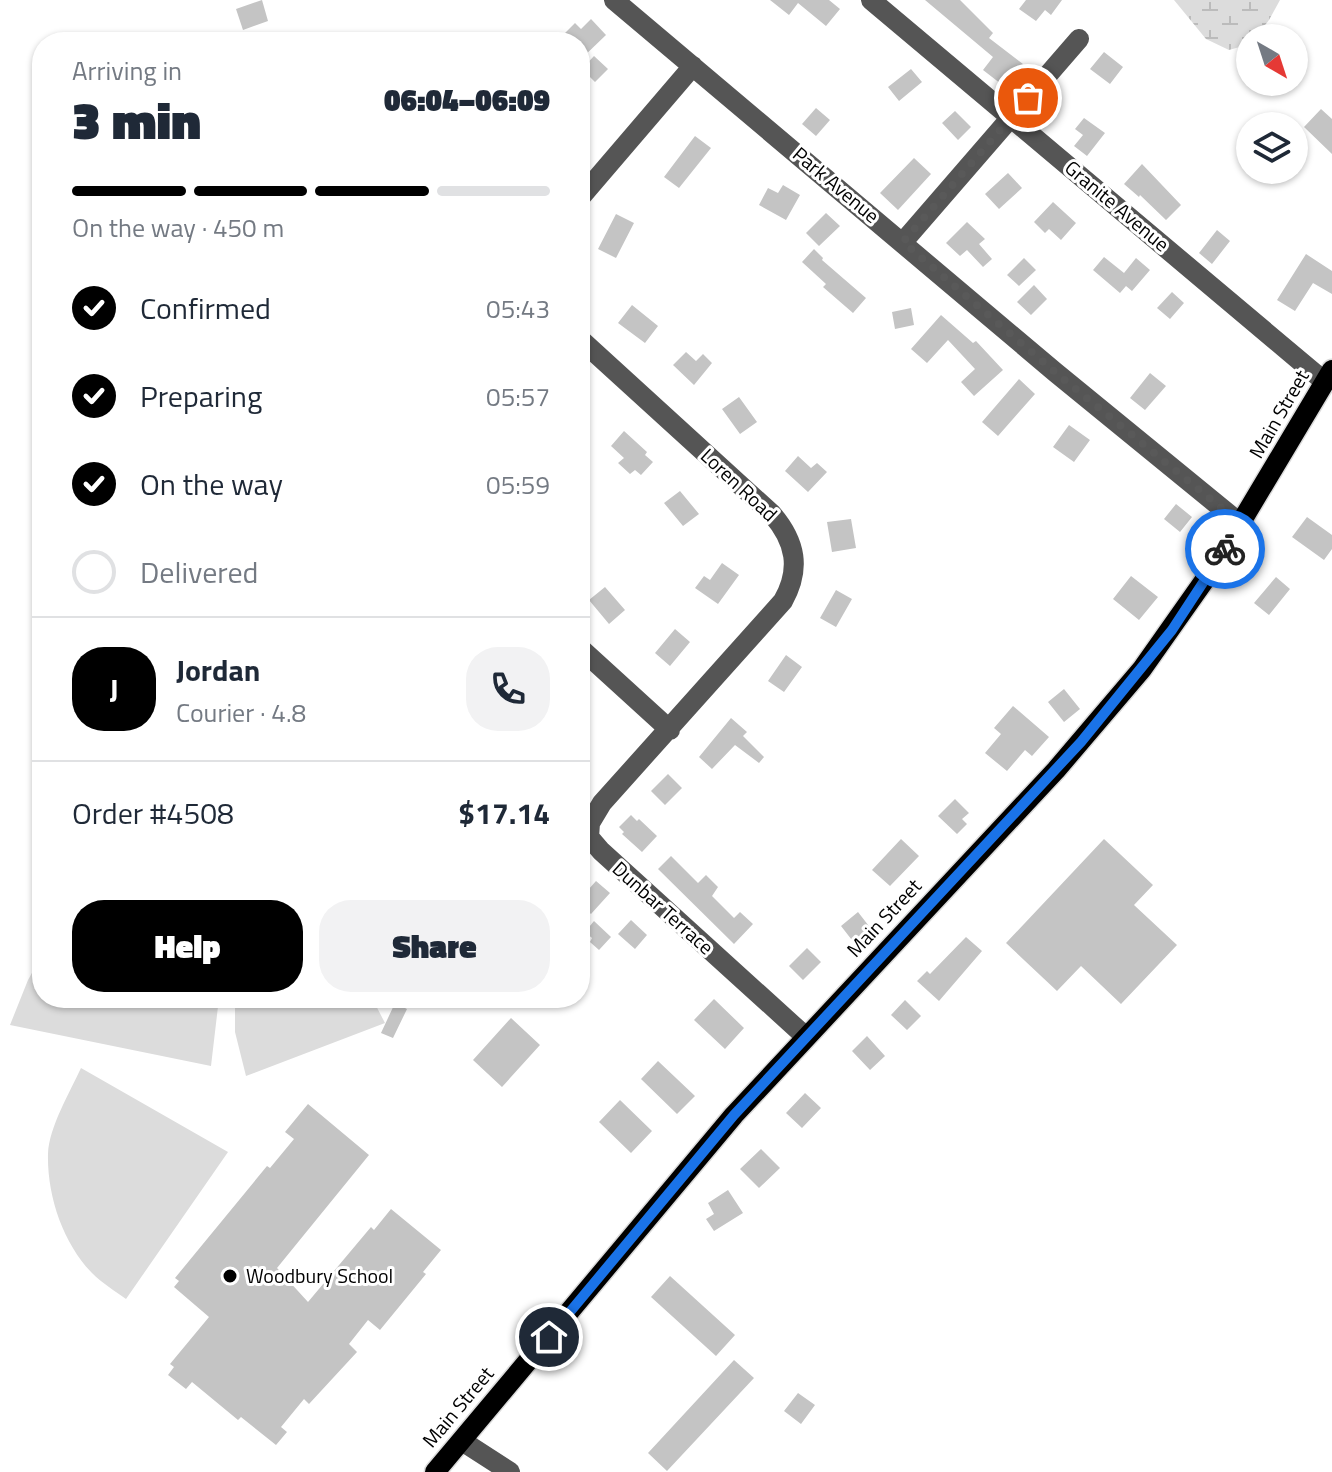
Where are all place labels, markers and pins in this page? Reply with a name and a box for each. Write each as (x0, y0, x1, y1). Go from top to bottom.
pin (994, 64, 1062, 132)
place label: Woodbury School (246, 1260, 393, 1291)
marker: Woodbury School (221, 1267, 239, 1285)
pin (515, 1303, 583, 1371)

